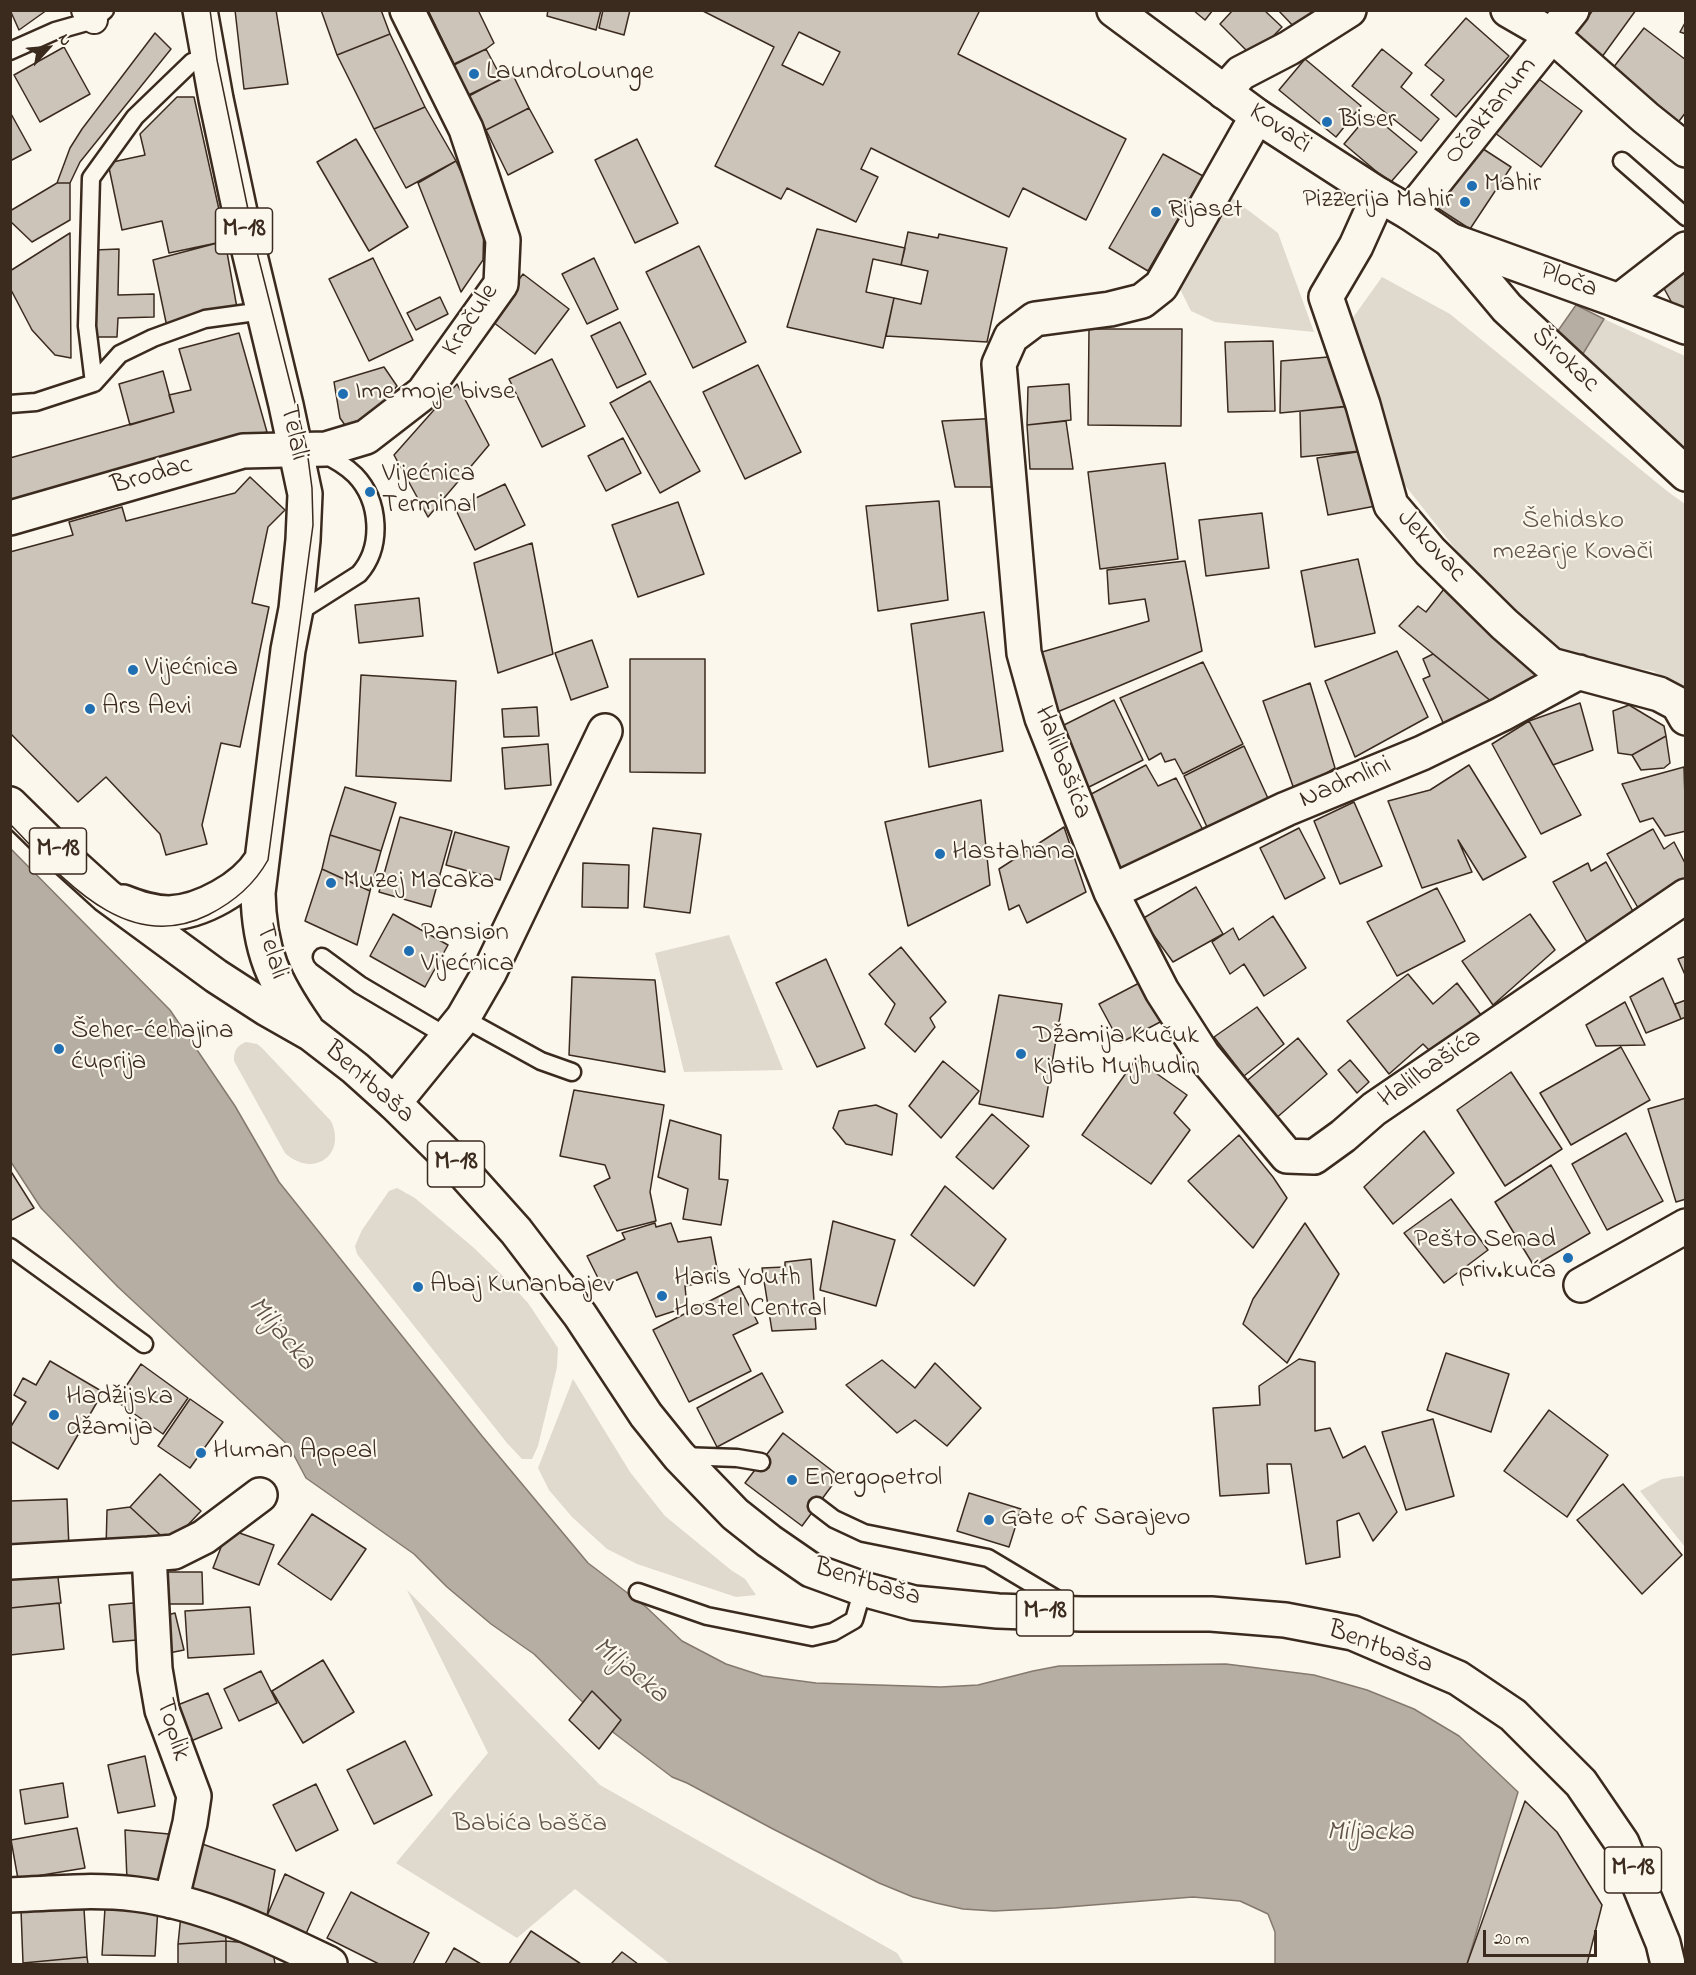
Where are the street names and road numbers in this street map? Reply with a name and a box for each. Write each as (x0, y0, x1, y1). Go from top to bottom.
street label: Očaktanum (1439, 52, 1545, 172)
street label: Kovači (1241, 97, 1317, 163)
road number: M-18 (216, 208, 272, 254)
street label: Ploča (1535, 257, 1601, 307)
street label: Kračule (437, 279, 507, 363)
street label: Širokac (1523, 321, 1605, 401)
street label: Telali (270, 402, 314, 464)
street label: Brodac (108, 450, 196, 504)
street label: Jekovac (1388, 504, 1472, 590)
street label: Halilbašića (1025, 702, 1097, 824)
street label: Nadmlini (1295, 750, 1397, 818)
road number: M-18 (29, 828, 86, 874)
street label: Telali (246, 920, 294, 984)
street label: Halilbašića (1373, 1023, 1489, 1117)
street label: Bentbaša (316, 1036, 420, 1132)
road number: M-18 (428, 1141, 484, 1187)
street label: Bentbaša (810, 1552, 924, 1616)
road number: M-18 (1016, 1590, 1074, 1636)
street label: Bentbaša (1323, 1615, 1437, 1683)
street label: Toplik (146, 1695, 196, 1765)
road number: M-18 (1604, 1847, 1662, 1893)

